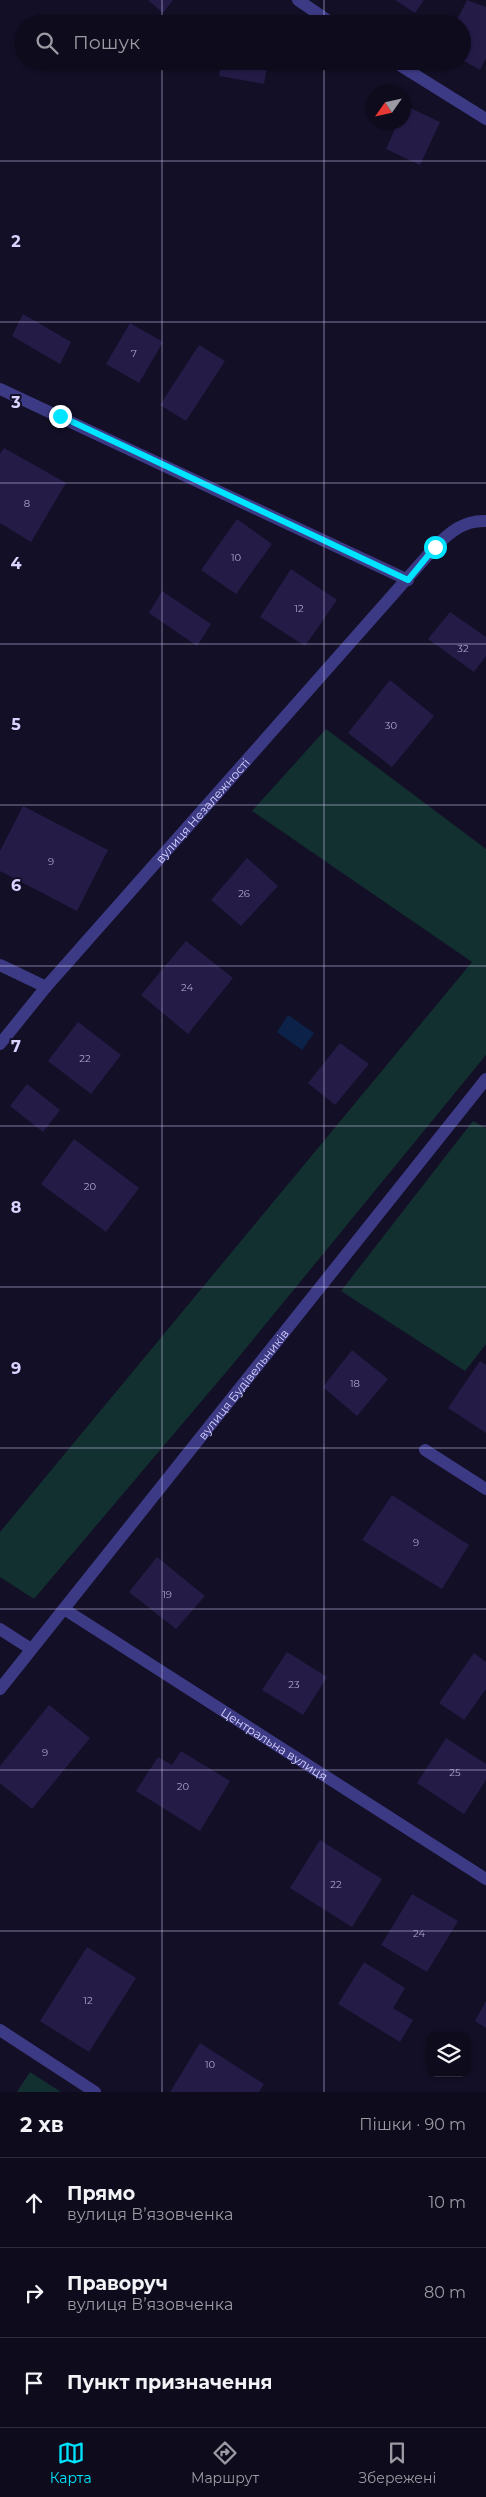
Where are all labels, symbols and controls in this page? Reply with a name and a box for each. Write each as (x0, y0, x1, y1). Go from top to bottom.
search box (15, 15, 471, 70)
icon: search (33, 29, 61, 57)
text: Пошук (73, 31, 140, 54)
north arrow (366, 85, 411, 130)
text: 2 (11, 232, 21, 251)
house number: 7 (131, 347, 137, 360)
text: 3 (10, 393, 21, 412)
route end (49, 405, 72, 428)
house number: 8 (24, 497, 30, 510)
route start (424, 536, 447, 559)
house number: 10 (231, 551, 241, 564)
text: 4 (10, 554, 22, 573)
house number: 12 (294, 602, 304, 615)
house number: 32 (457, 642, 469, 655)
text: 5 (11, 715, 21, 734)
house number: 30 (385, 719, 398, 732)
street label: вулиця Незалежності (152, 755, 253, 866)
house number: 9 (48, 855, 54, 868)
text: 6 (11, 876, 21, 895)
house number: 26 (238, 887, 250, 900)
house number: 24 (181, 981, 193, 994)
text: 7 (11, 1037, 21, 1056)
house number: 22 (79, 1052, 91, 1065)
house number: 20 (84, 1180, 97, 1193)
text: 8 (11, 1198, 21, 1217)
street label: вулиця Будівельників (194, 1326, 292, 1442)
text: 9 (11, 1359, 21, 1378)
house number: 18 (350, 1377, 360, 1390)
house number: 9 (413, 1536, 419, 1549)
house number: 19 (162, 1588, 172, 1601)
house number: 23 (288, 1678, 300, 1691)
street label: Центральна вулиця (218, 1704, 331, 1783)
house number: 9 (42, 1746, 48, 1759)
house number: 25 (449, 1766, 461, 1779)
house number: 20 (177, 1780, 190, 1793)
house number: 22 (330, 1878, 342, 1891)
house number: 24 (413, 1927, 425, 1940)
house number: 12 (83, 1994, 93, 2007)
map controls (426, 2032, 471, 2077)
button: layers (426, 2032, 471, 2077)
house number: 10 (205, 2058, 215, 2071)
text: 2 хв (20, 2112, 64, 2137)
text: Пішки · 90 m (359, 2115, 466, 2134)
text: Прямо (67, 2182, 135, 2205)
icon: ahead (20, 2189, 48, 2217)
text: 10 m (428, 2193, 466, 2212)
text: вулиця Вʼязовченка (67, 2205, 233, 2224)
text: Праворуч (67, 2272, 168, 2295)
icon: right (20, 2279, 48, 2307)
text: 80 m (424, 2283, 466, 2302)
text: вулиця Вʼязовченка (67, 2295, 233, 2314)
icon: arrive (20, 2369, 48, 2397)
text: Пункт призначення (67, 2371, 273, 2394)
tab: Карта (50, 2439, 92, 2487)
tab: Маршрут (191, 2439, 259, 2487)
tab: Збережені (358, 2439, 436, 2487)

